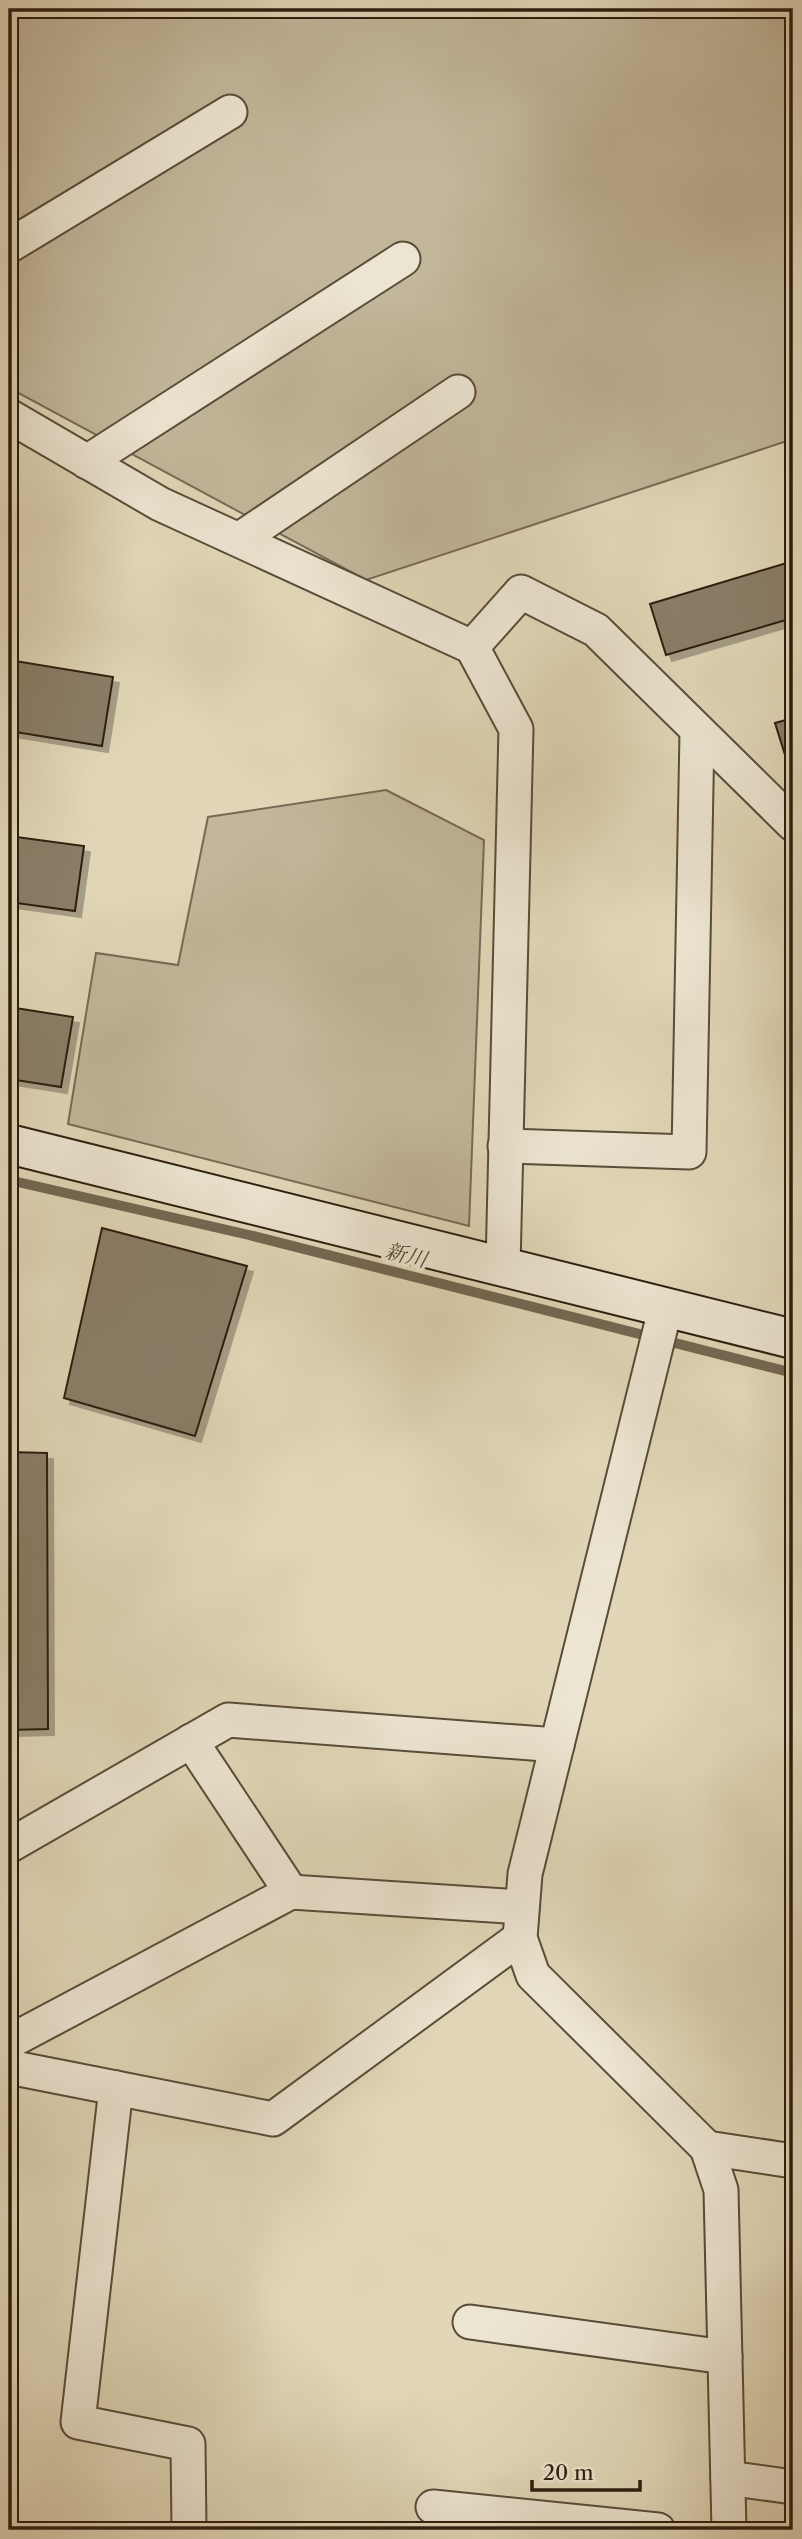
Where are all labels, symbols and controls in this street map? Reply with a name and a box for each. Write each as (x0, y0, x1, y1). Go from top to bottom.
water label: 新川 (383, 1238, 431, 1273)
scale bar (532, 2448, 641, 2492)
text: 20 m (543, 2460, 594, 2485)

